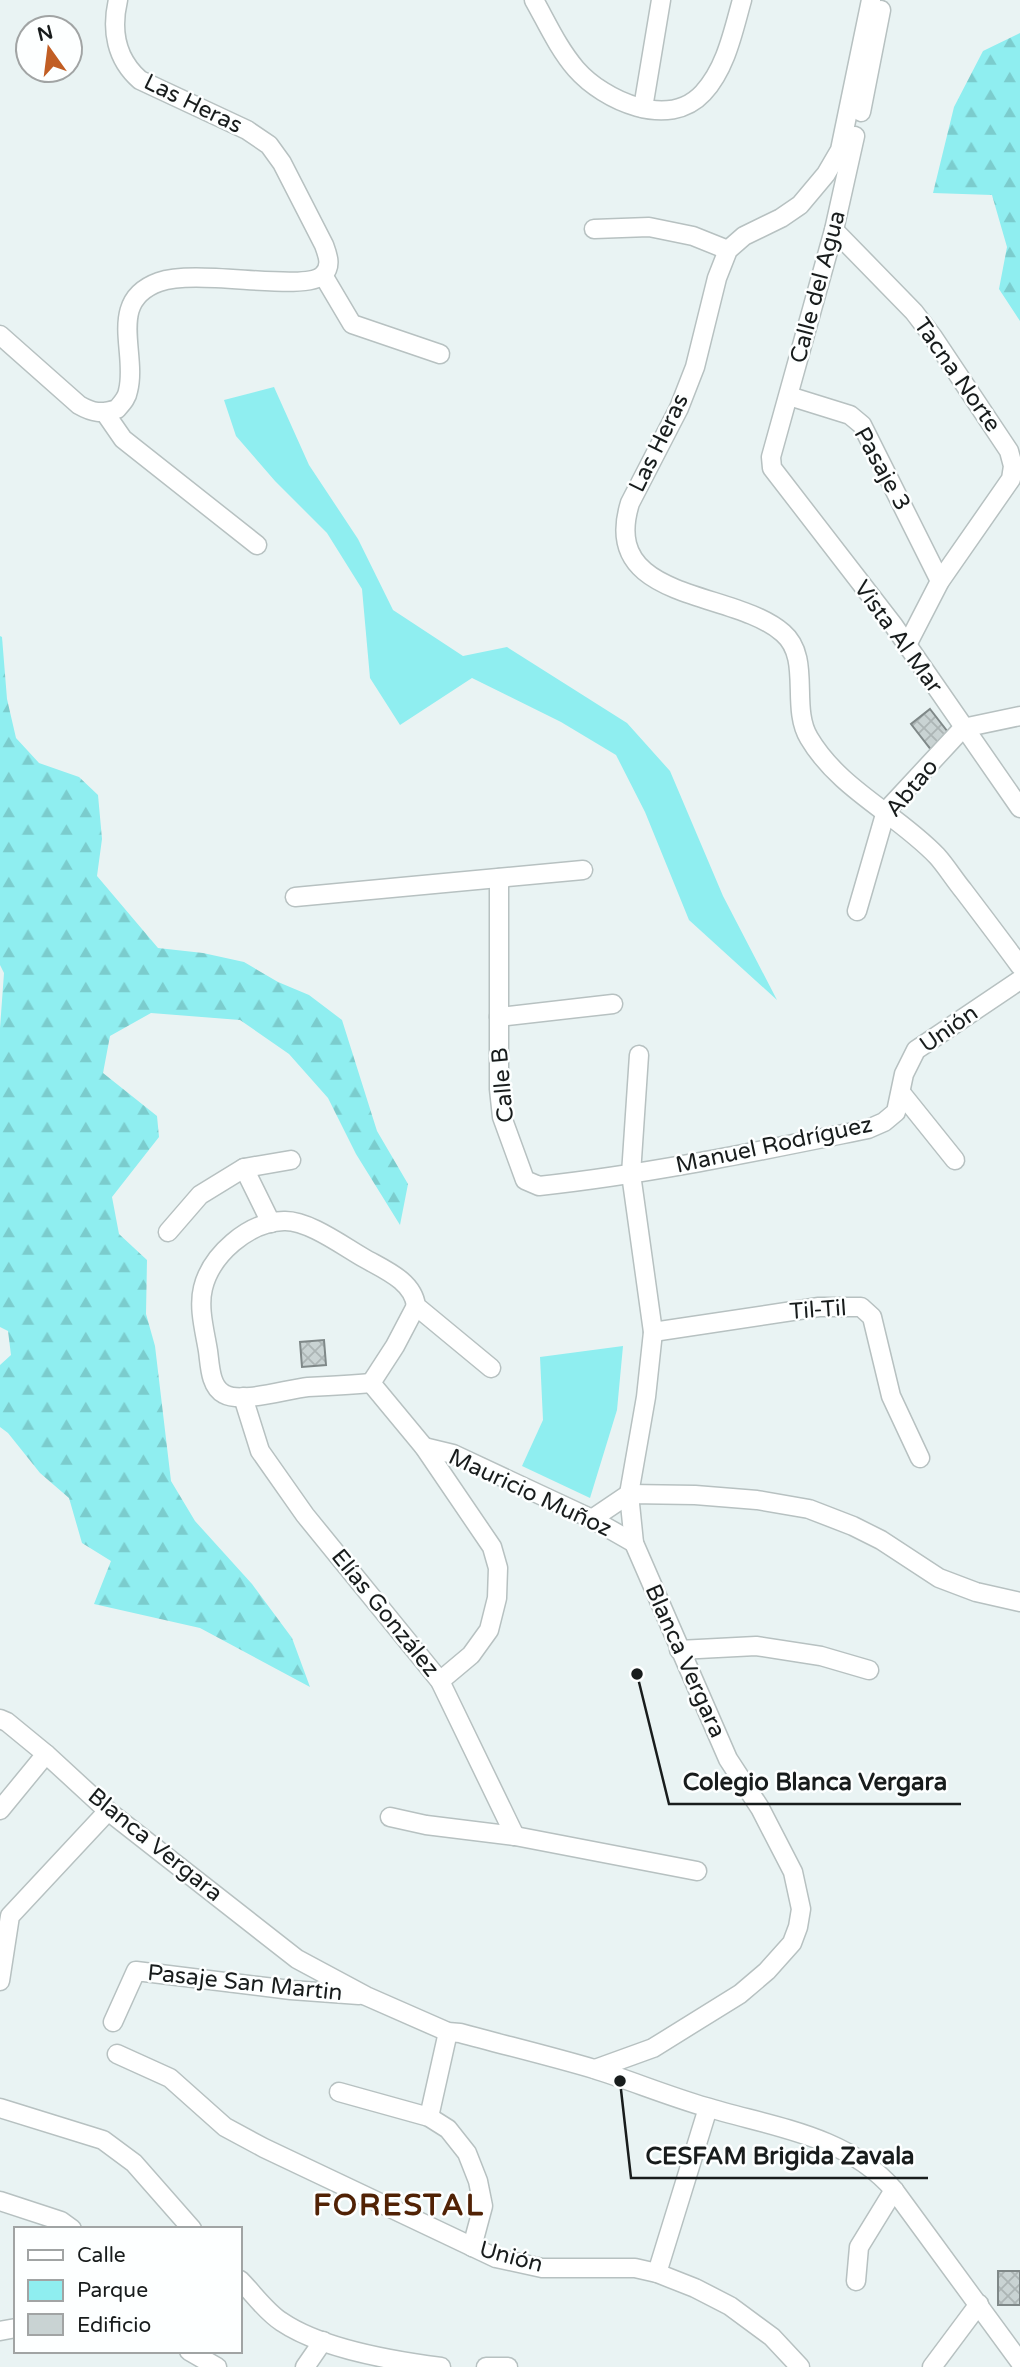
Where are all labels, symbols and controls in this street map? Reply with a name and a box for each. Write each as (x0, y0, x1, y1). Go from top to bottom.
north arrow (14, 14, 84, 84)
text: N (35, 21, 55, 46)
street label: Las Heras (139, 68, 247, 140)
street label: Calle del Agua (784, 208, 852, 366)
street label: Tacna Norte (907, 313, 1007, 437)
street label: Las Heras (623, 389, 695, 497)
street label: Pasaje 3 (848, 422, 916, 516)
street label: Vista Al Mar (848, 575, 948, 699)
street label: Abtao (880, 753, 944, 823)
street label: Unión (914, 999, 984, 1059)
street label: Calle B (486, 1046, 520, 1124)
street label: Manuel Rodríguez (673, 1110, 875, 1180)
street label: Til-Til (789, 1294, 847, 1326)
street label: Mauricio Muñoz (444, 1443, 616, 1543)
street label: Elías González (325, 1544, 445, 1682)
street label: Blanca Vergara (639, 1580, 731, 1742)
callout: Colegio Blanca Vergara (669, 1759, 961, 1804)
text: Colegio Blanca Vergara (683, 1768, 947, 1797)
street label: Blanca Vergara (82, 1782, 228, 1908)
street label: Pasaje San Martin (146, 1959, 344, 2007)
callout: CESFAM Brigida Zavala (631, 2133, 928, 2178)
text: CESFAM Brigida Zavala (645, 2142, 915, 2171)
district label: FORESTAL (313, 2187, 485, 2224)
legend (14, 2227, 242, 2353)
street label: Unión (476, 2235, 546, 2279)
text: Calle (77, 2243, 126, 2268)
text: Parque (77, 2278, 148, 2303)
text: Edificio (77, 2313, 151, 2338)

